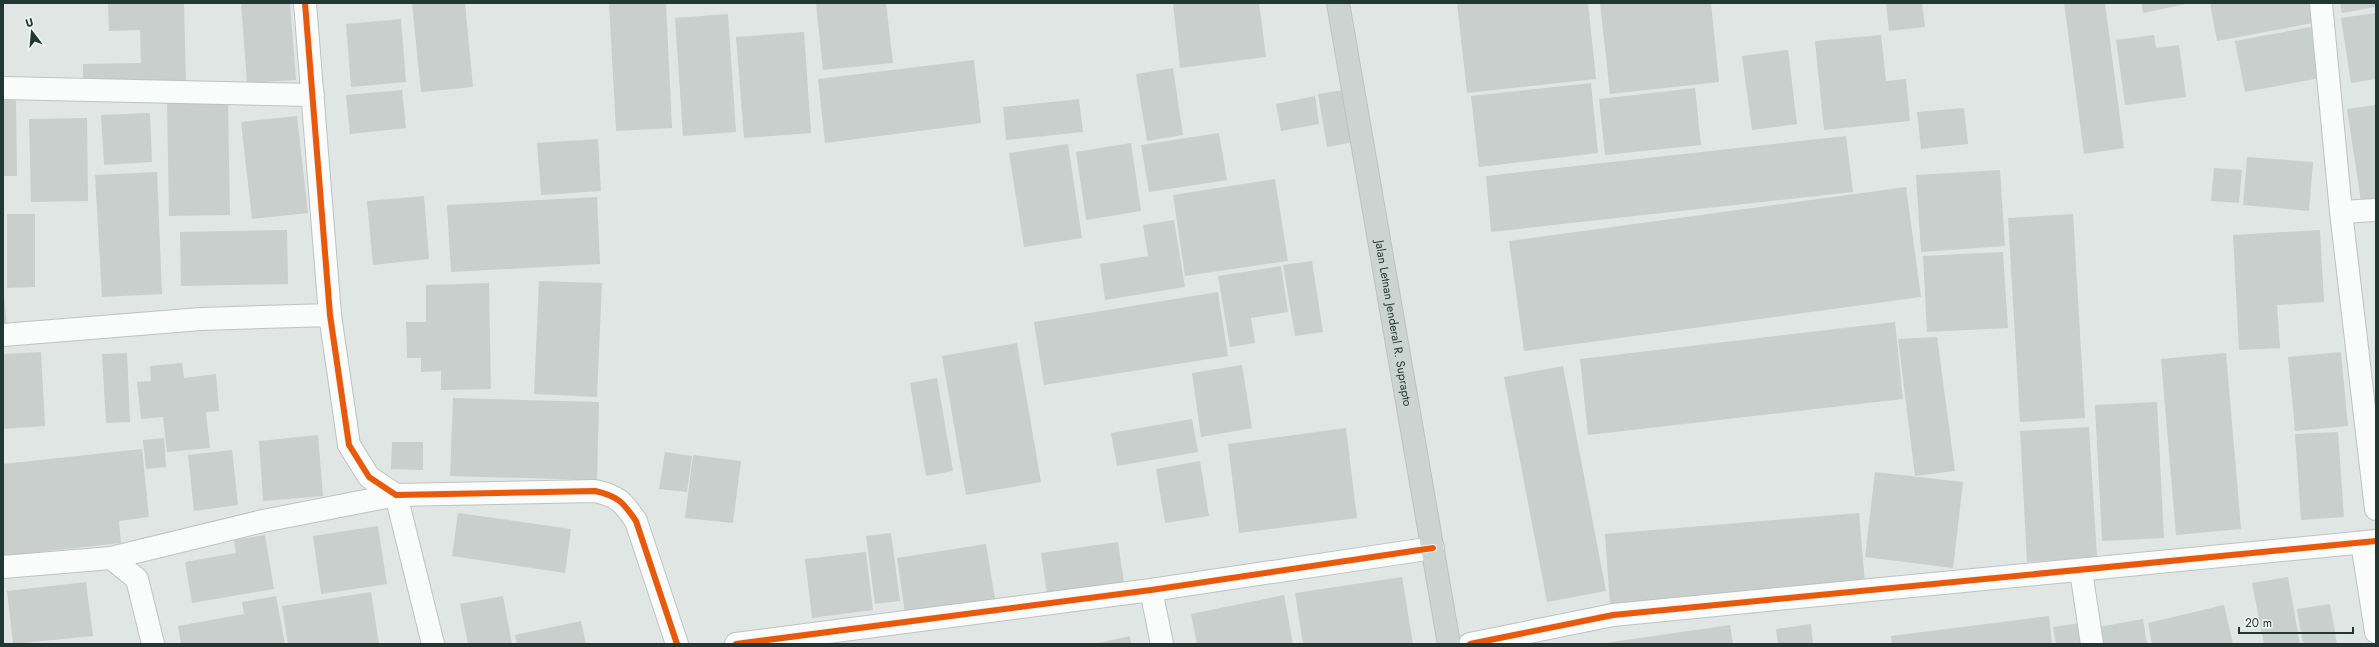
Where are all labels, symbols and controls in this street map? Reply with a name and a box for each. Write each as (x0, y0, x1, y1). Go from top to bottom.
north arrow (12, 12, 52, 52)
text: U (23, 14, 35, 31)
street label: Jalan Letnan Jenderal R. Suprapto (1370, 237, 1417, 408)
scale bar (2239, 609, 2353, 635)
text: 20 m (2245, 614, 2272, 632)

